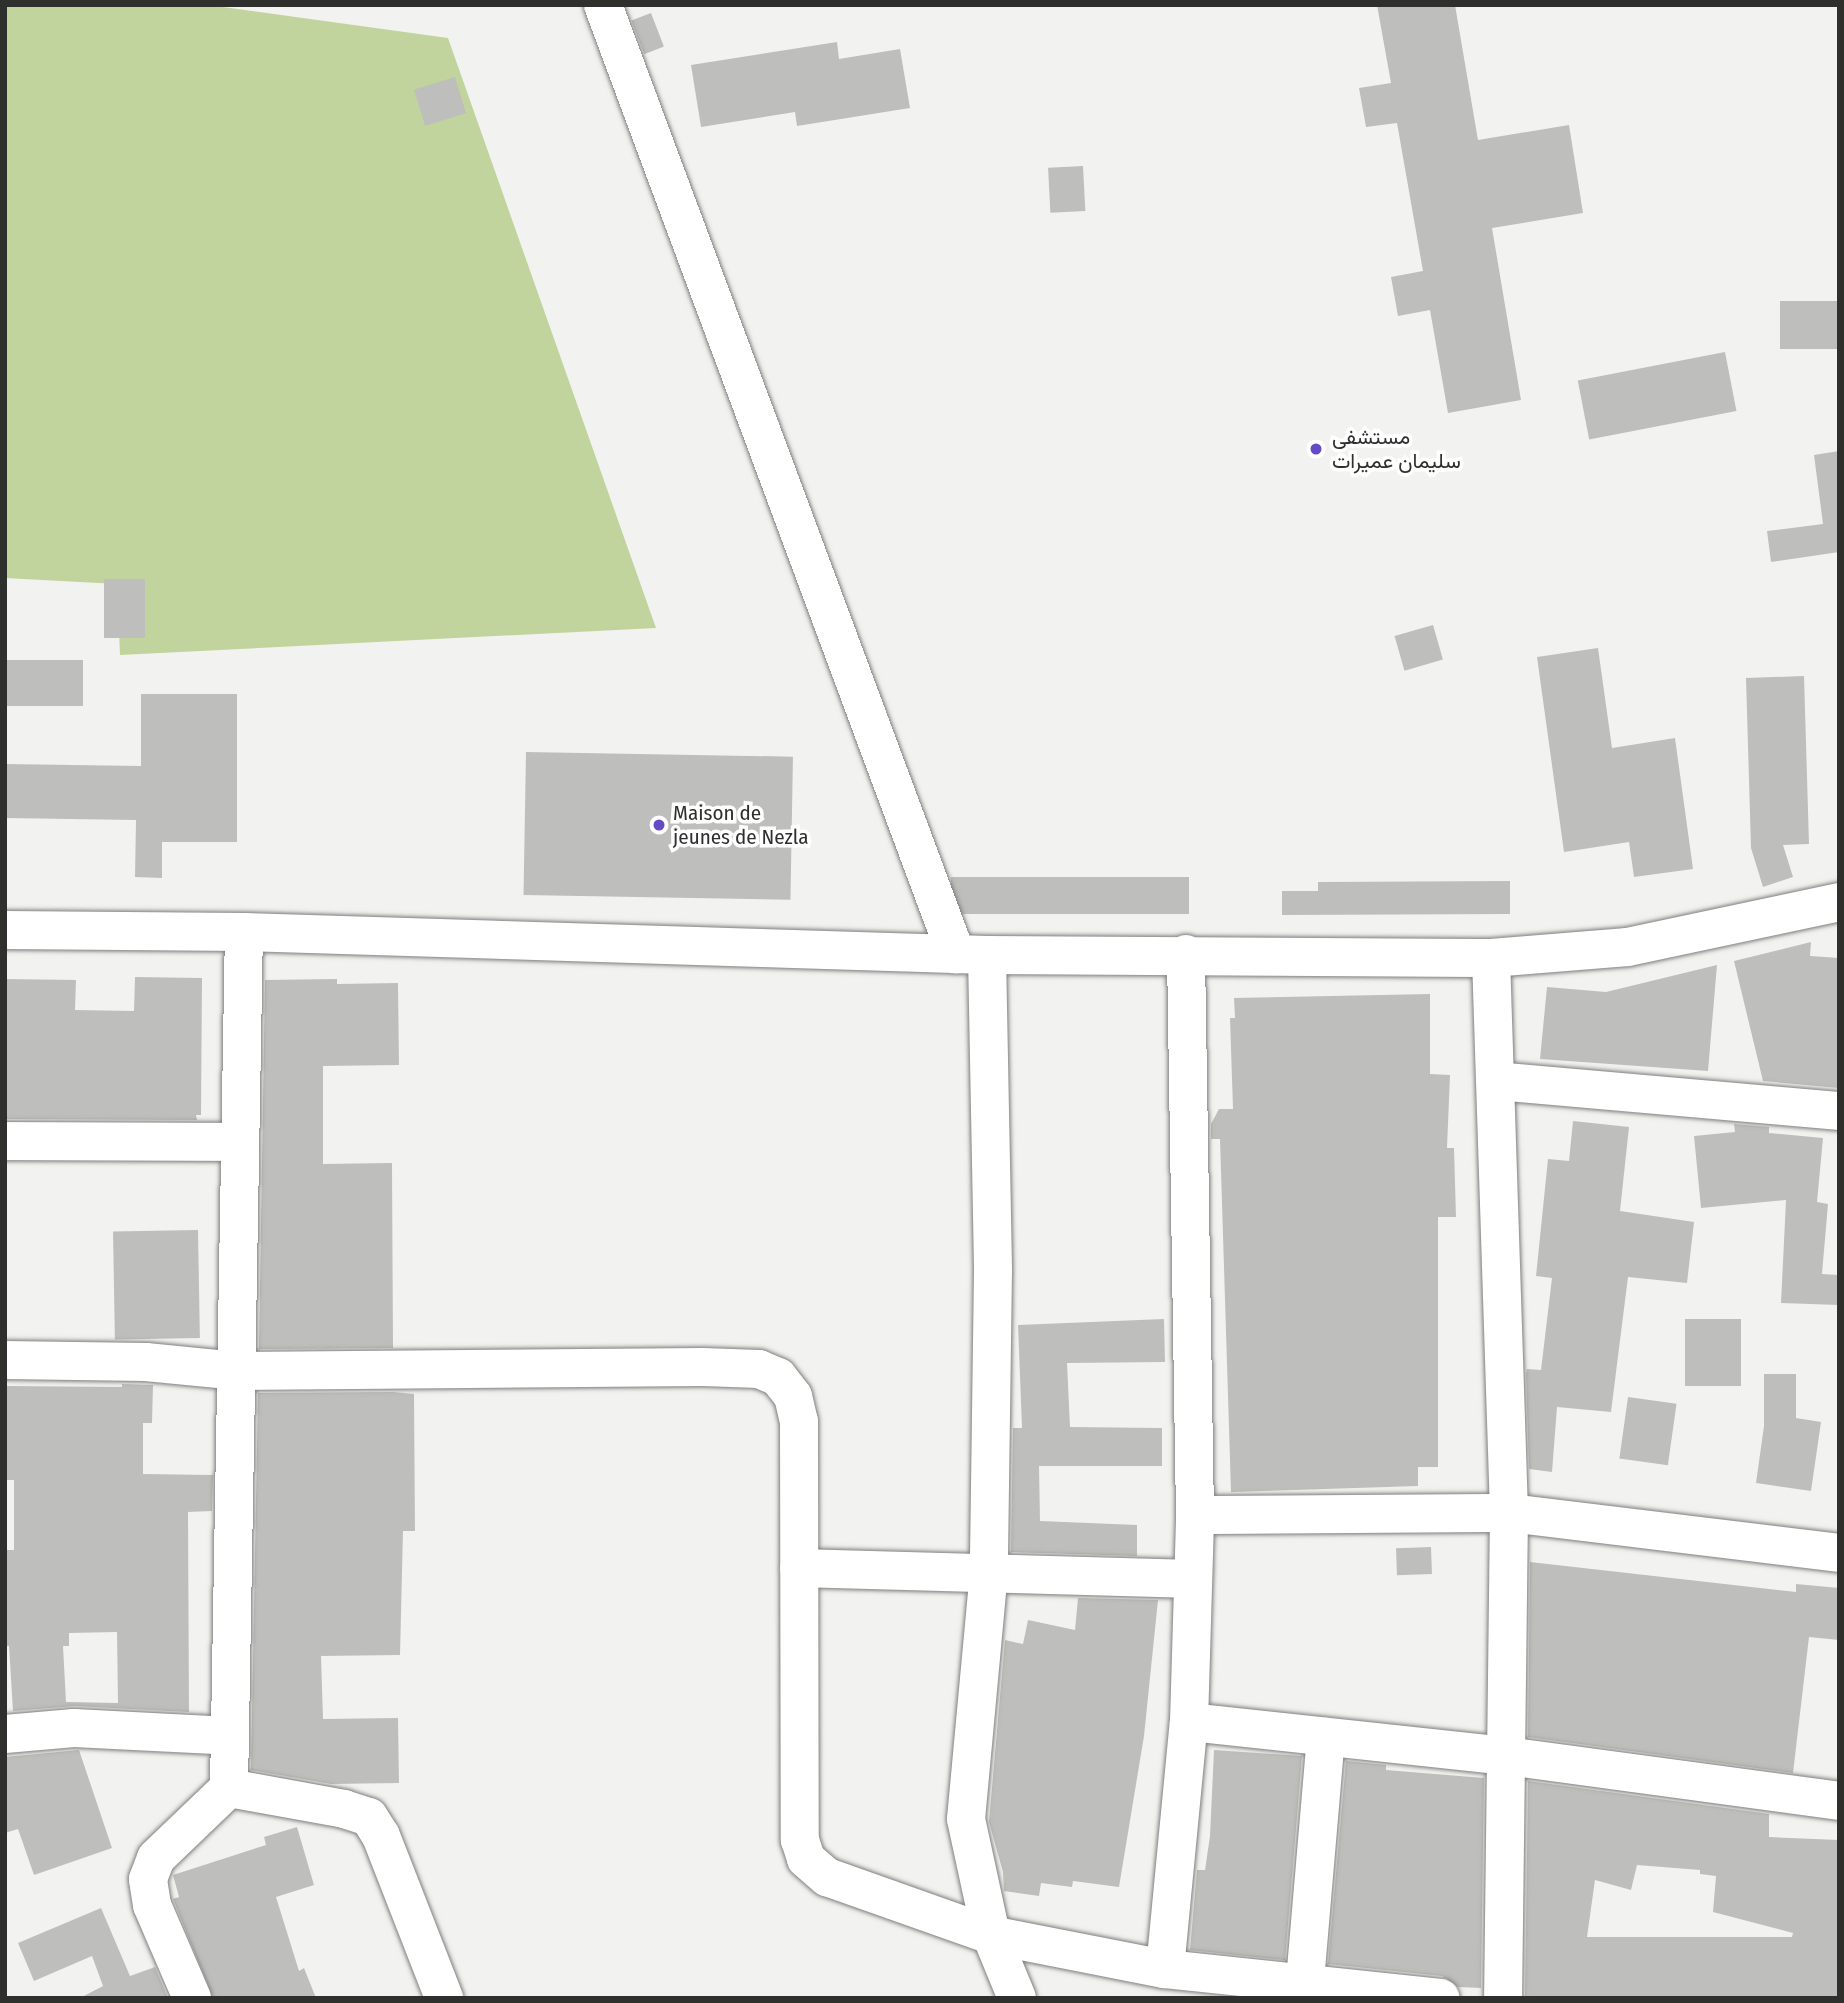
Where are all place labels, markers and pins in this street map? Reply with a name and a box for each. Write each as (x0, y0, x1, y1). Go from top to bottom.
place label: مستشفى سليمان عميرات (1332, 424, 1461, 474)
marker: مستشفى سليمان عميرات (1306, 439, 1326, 459)
place label: Maison de jeunes de Nezla (673, 800, 809, 850)
marker: Maison de jeunes de Nezla (651, 817, 667, 833)

